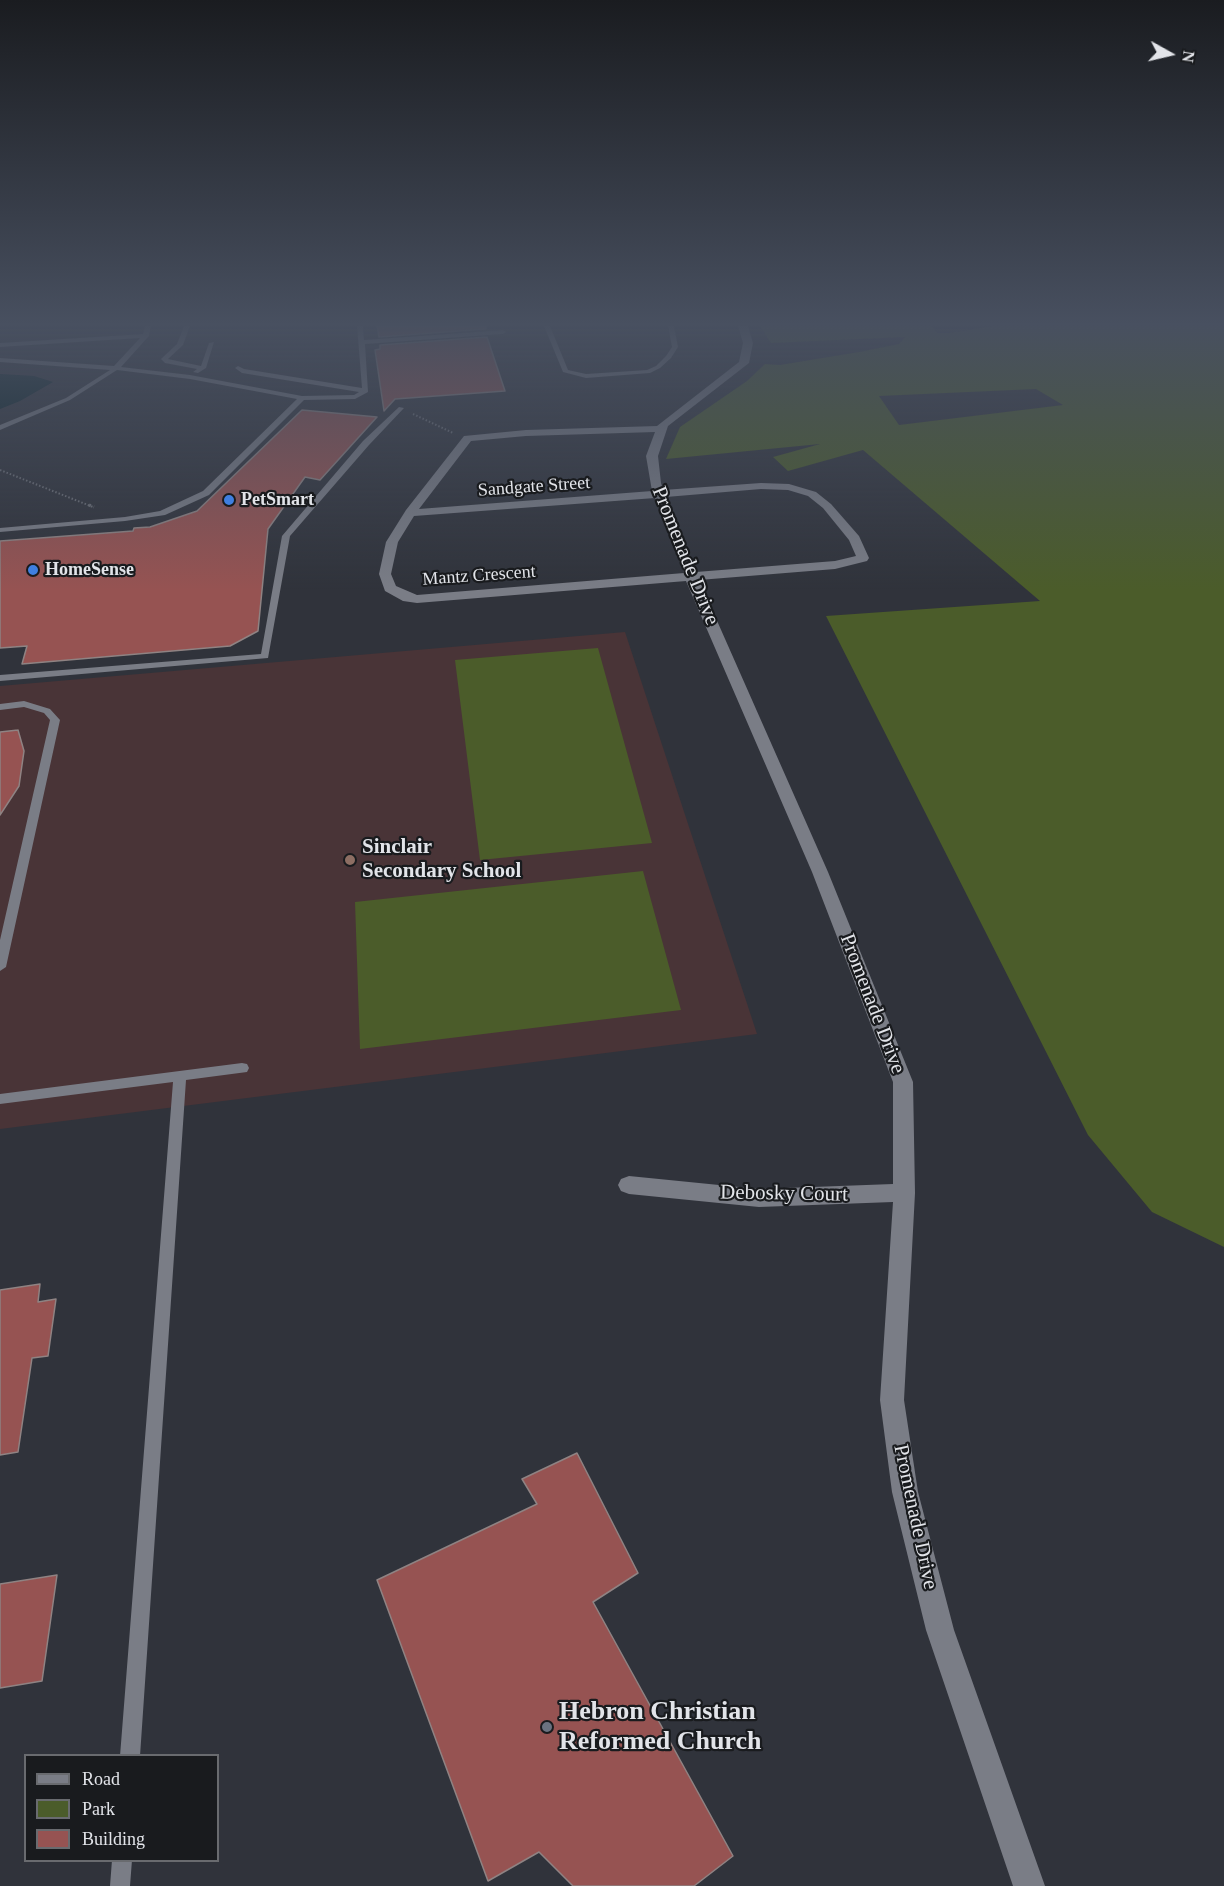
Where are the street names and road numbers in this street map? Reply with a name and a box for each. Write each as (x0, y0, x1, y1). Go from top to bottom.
street label: Sandgate Street (477, 472, 591, 502)
street label: Promenade Drive (646, 483, 724, 629)
street label: Mantz Crescent (422, 561, 536, 591)
street label: Promenade Drive (834, 931, 910, 1077)
street label: Debosky Court (720, 1180, 848, 1208)
street label: Promenade Drive (887, 1442, 943, 1592)

